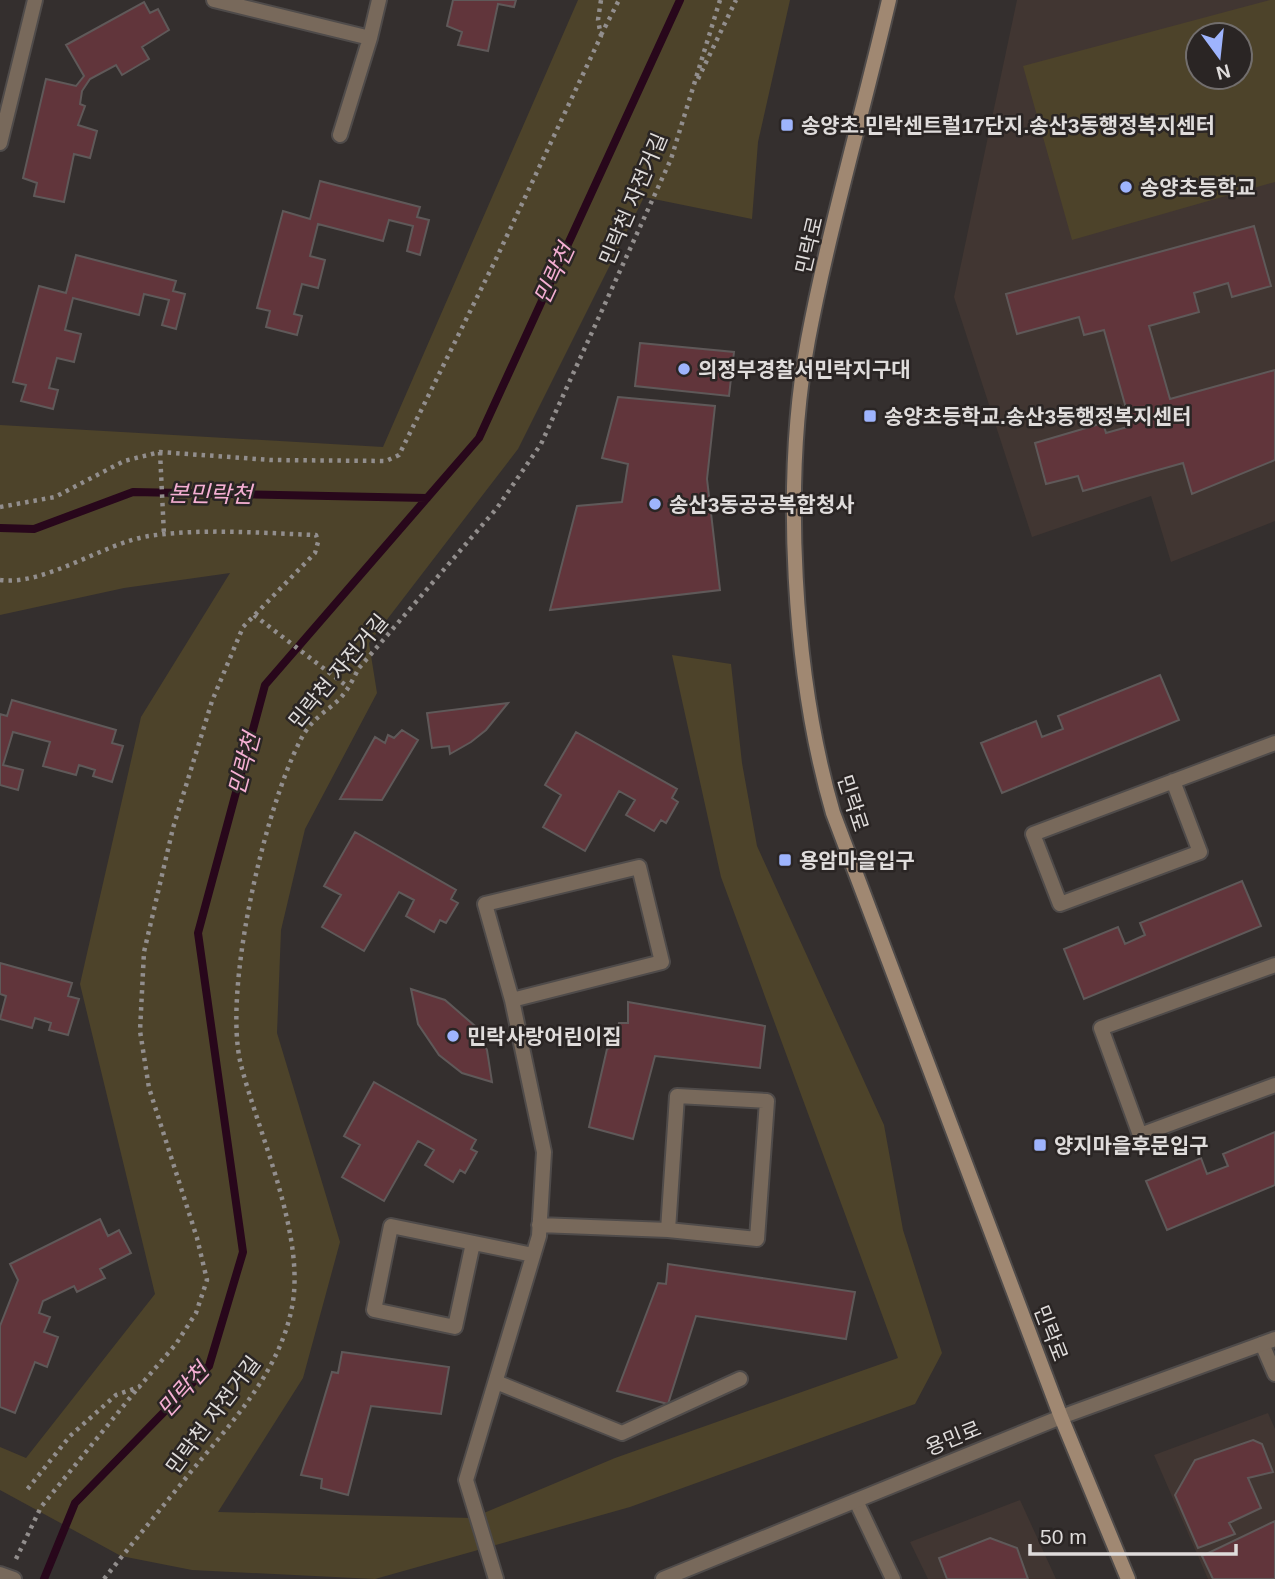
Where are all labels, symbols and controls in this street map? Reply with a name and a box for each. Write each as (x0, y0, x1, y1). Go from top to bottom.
north arrow (1184, 21, 1254, 91)
text: N (1214, 60, 1233, 84)
place label: 송양초.민락센트럴17단지.송산3동행정복지센터 (801, 114, 1215, 137)
marker: 송양초.민락센트럴17단지.송산3동행정복지센터 (779, 117, 795, 133)
street label: 민락천 자전거길 (595, 130, 671, 268)
place label: 송양초등학교 (1140, 176, 1256, 199)
marker: 송양초등학교 (1118, 179, 1134, 195)
street label: 민락로 (791, 214, 827, 276)
water label: 민락천 (529, 237, 580, 308)
place label: 의정부경찰서민락지구대 (698, 358, 911, 381)
marker: 의정부경찰서민락지구대 (676, 361, 692, 377)
place label: 송양초등학교.송산3동행정복지센터 (884, 405, 1191, 428)
marker: 송양초등학교.송산3동행정복지센터 (862, 408, 878, 424)
water label: 본민락천 (167, 480, 255, 508)
place label: 송산3동공공복합청사 (669, 493, 855, 516)
marker: 송산3동공공복합청사 (647, 496, 663, 512)
street label: 민락천 자전거길 (284, 610, 392, 732)
water label: 민락천 (223, 727, 266, 798)
street label: 민락로 (833, 772, 873, 834)
place label: 용암마을입구 (799, 849, 915, 872)
marker: 용암마을입구 (777, 852, 793, 868)
place label: 민락사랑어린이집 (467, 1025, 622, 1048)
marker: 민락사랑어린이집 (445, 1028, 461, 1044)
place label: 양지마을후문입구 (1054, 1134, 1209, 1157)
marker: 양지마을후문입구 (1032, 1137, 1048, 1153)
street label: 민락로 (1030, 1302, 1072, 1364)
street label: 민락천 자전거길 (161, 1352, 265, 1478)
water label: 민락천 (152, 1356, 216, 1422)
street label: 용민로 (922, 1416, 984, 1460)
scale bar (1030, 1512, 1236, 1556)
text: 50 m (1040, 1525, 1087, 1548)

